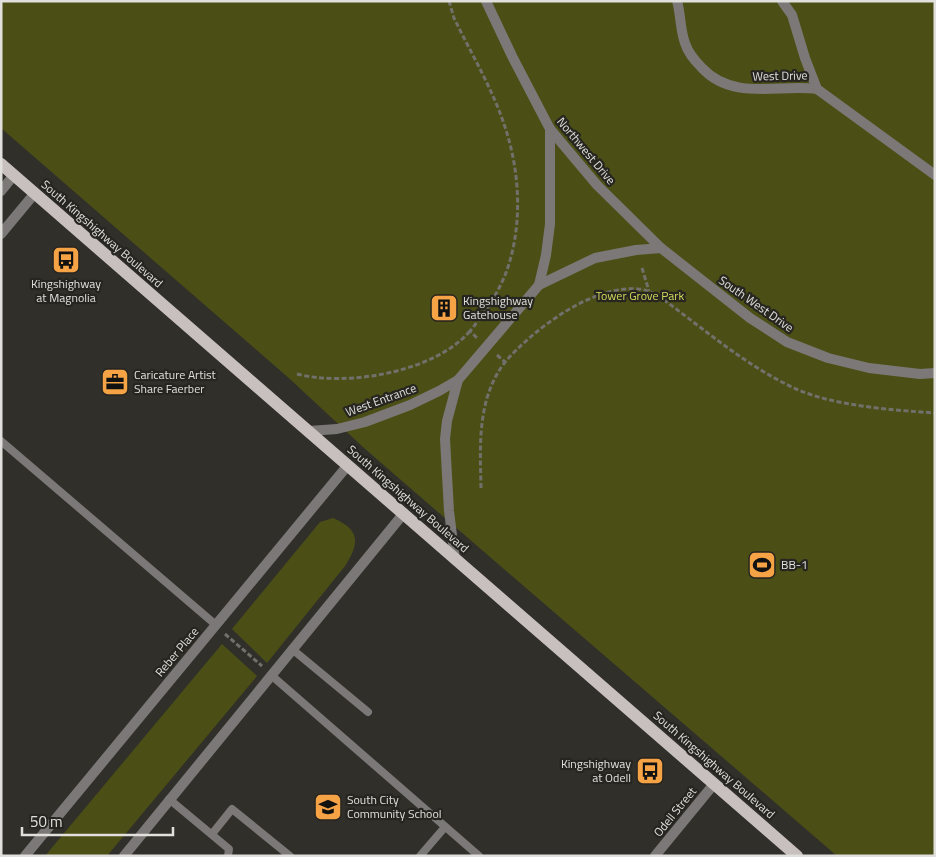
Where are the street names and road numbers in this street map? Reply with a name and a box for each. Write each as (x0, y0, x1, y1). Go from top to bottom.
street label: West Drive (752, 66, 808, 85)
street label: Northwest Drive (552, 113, 620, 189)
street label: South Kingshighway Boulevard (37, 175, 167, 292)
street label: South West Drive (715, 271, 798, 337)
street label: West Entrance (343, 378, 419, 421)
street label: South Kingshighway Boulevard (343, 440, 473, 557)
street label: Reber Place (150, 623, 203, 681)
street label: South Kingshighway Boulevard (649, 706, 779, 823)
street label: Odell Street (649, 782, 701, 841)

